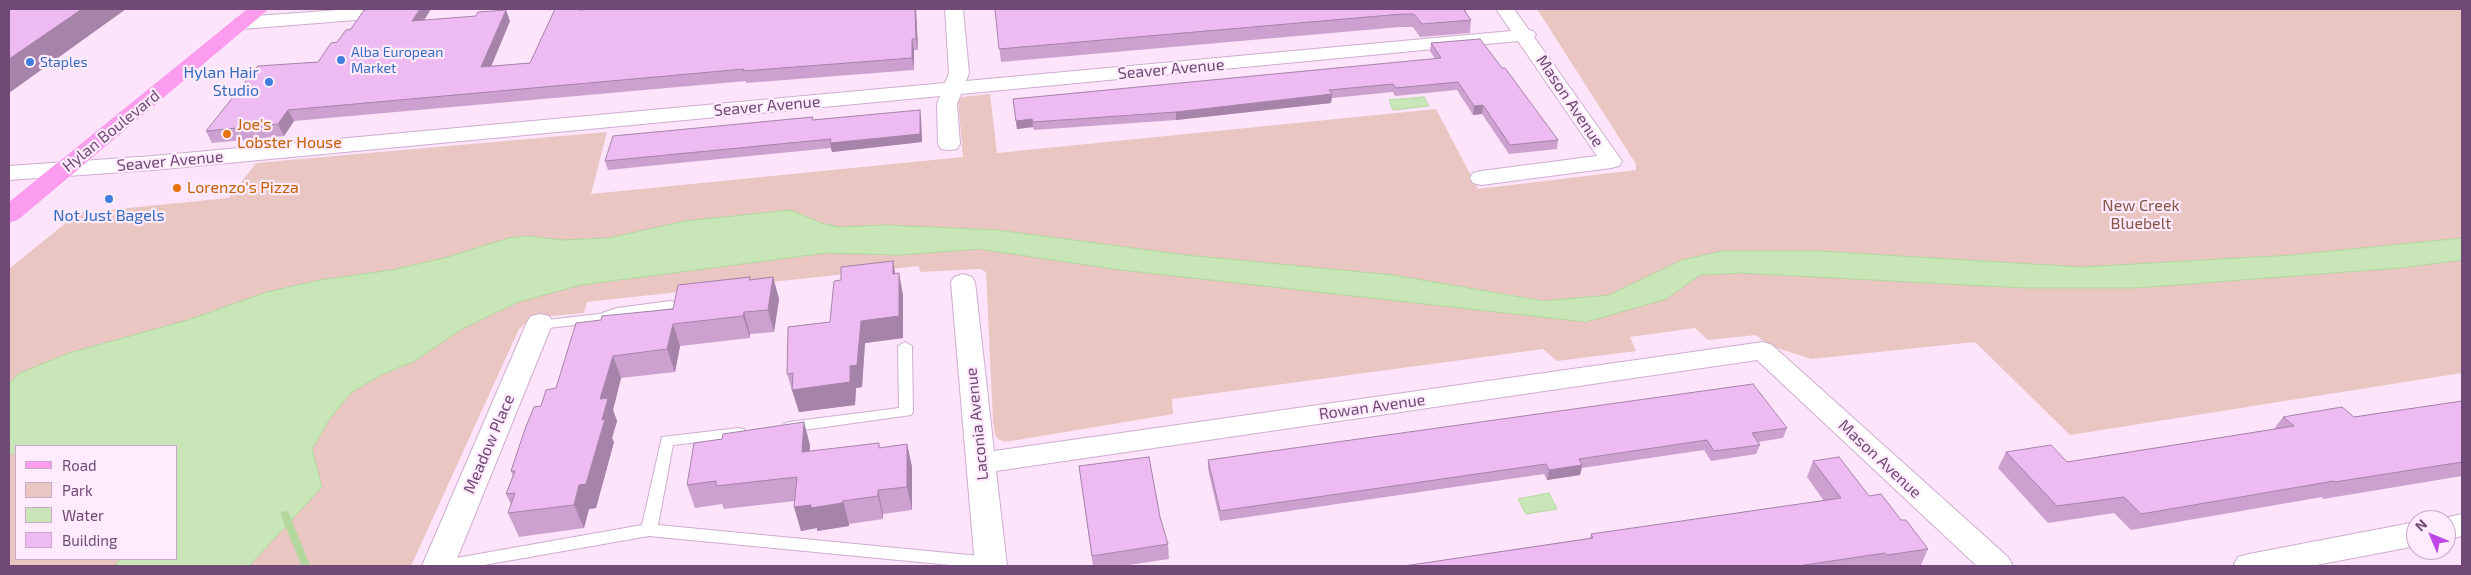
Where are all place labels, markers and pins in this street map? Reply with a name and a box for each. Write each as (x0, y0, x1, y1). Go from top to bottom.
place label: Alba European Market (351, 44, 443, 76)
place label: Staples (40, 54, 88, 70)
marker: Alba European Market (335, 54, 347, 66)
marker: Staples (24, 56, 36, 68)
place label: Hylan Hair Studio (184, 63, 259, 101)
marker: Hylan Hair Studio (263, 76, 275, 88)
place label: Joe's Lobster House (237, 115, 342, 153)
marker: Joe's Lobster House (221, 128, 233, 140)
place label: Lorenzo's Pizza (187, 178, 299, 198)
marker: Lorenzo's Pizza (171, 182, 183, 194)
marker: Not Just Bagels (103, 193, 115, 205)
place label: Not Just Bagels (53, 206, 165, 226)

